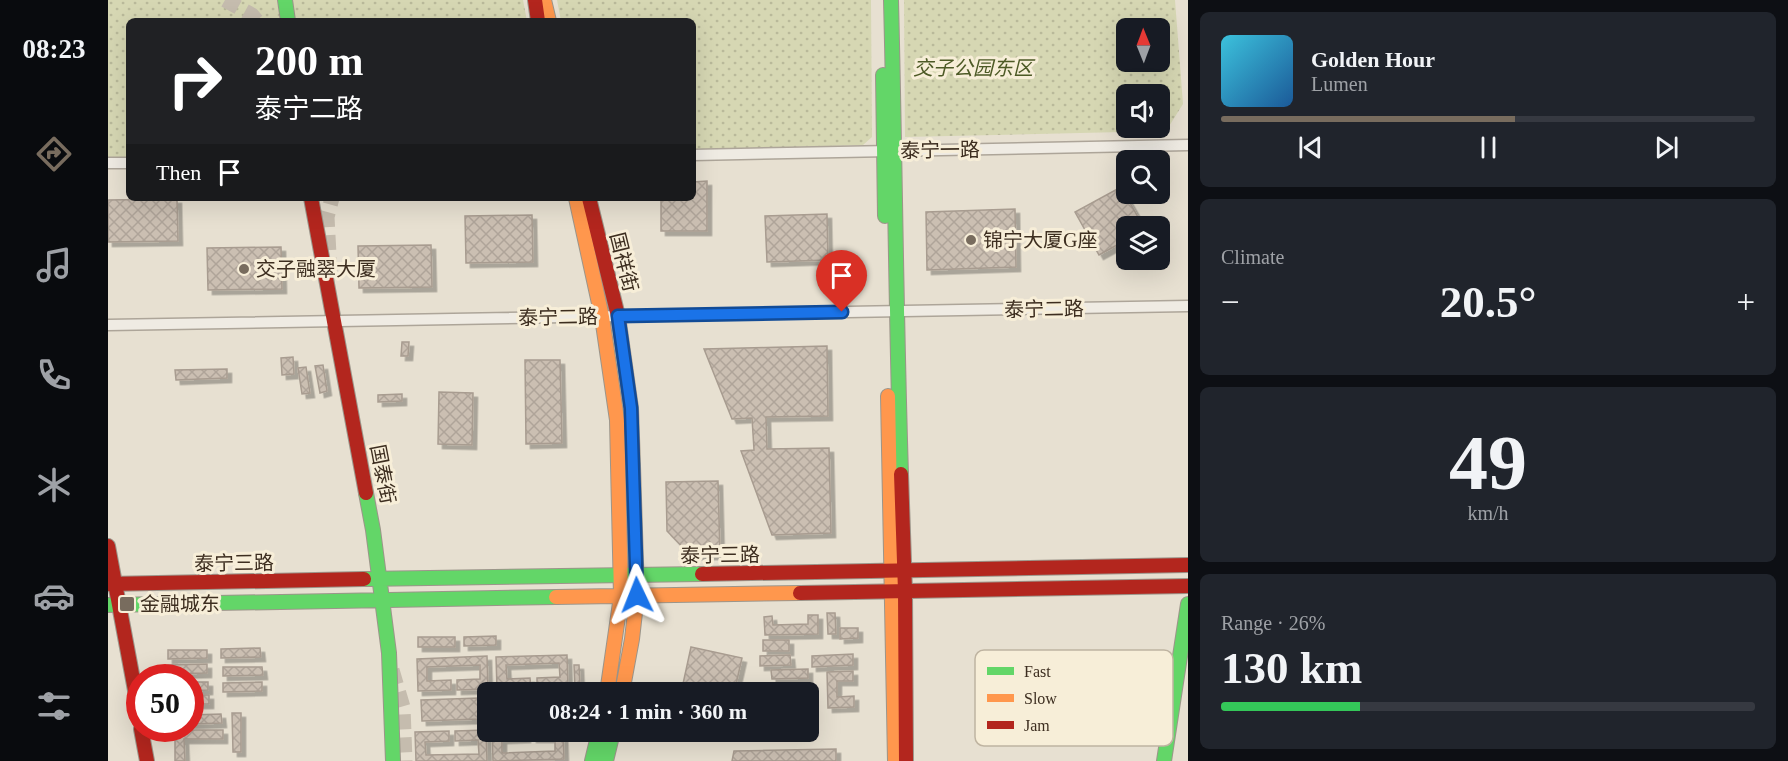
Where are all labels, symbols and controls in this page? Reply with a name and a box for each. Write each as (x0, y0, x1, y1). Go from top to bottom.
north arrow (1116, 18, 1170, 72)
map controls (1116, 18, 1170, 270)
text: 08:23 (23, 34, 86, 64)
text: 200 m (255, 38, 364, 84)
icon: right (156, 42, 234, 120)
text: Golden Hour (1311, 47, 1435, 72)
park label: 交子公园东区 (913, 57, 1036, 79)
text: Lumen (1311, 73, 1368, 95)
button: sound (1116, 84, 1170, 138)
text: 泰宁二路 (255, 94, 363, 124)
icon: previous (1294, 131, 1327, 164)
icon: pause (1472, 131, 1505, 164)
icon: next (1650, 131, 1683, 164)
icon: directions (33, 133, 75, 175)
street label: 泰宁一路 (900, 138, 980, 162)
button: search (1116, 150, 1170, 204)
icon: arrive (213, 156, 246, 189)
text: Then (156, 160, 201, 185)
button: layers (1116, 216, 1170, 270)
place label: 锦宁大厦G座 (983, 229, 1097, 251)
street label: 国祥街 (606, 230, 642, 294)
marker: 锦宁大厦G座 (964, 233, 978, 247)
icon: music (33, 244, 75, 286)
text: Climate (1221, 246, 1284, 268)
pin (816, 250, 867, 312)
place label: 交子融翠大厦 (256, 258, 376, 280)
icon: arrive (825, 259, 858, 292)
marker: 交子融翠大厦 (237, 262, 251, 276)
text: 20.5° (1440, 277, 1536, 327)
text: − (1221, 284, 1240, 320)
text: + (1736, 284, 1755, 320)
street label: 泰宁二路 (1004, 297, 1084, 321)
street label: 泰宁二路 (518, 305, 598, 329)
icon: phone (33, 354, 75, 396)
text: 49 (1449, 419, 1527, 506)
street label: 国泰街 (366, 442, 400, 506)
icon: climate (33, 464, 75, 506)
text: km/h (1467, 502, 1509, 524)
street label: 泰宁三路 (680, 543, 760, 567)
street label: 泰宁三路 (194, 551, 274, 575)
position arrow (605, 563, 669, 627)
icon: car (33, 575, 75, 617)
place label: 金融城东 (140, 593, 220, 615)
marker: 金融城东 (118, 595, 136, 613)
text: Range · 26% (1221, 612, 1325, 634)
text: 130 km (1221, 643, 1362, 693)
legend (975, 650, 1173, 746)
text: Fast (1024, 663, 1051, 680)
speed limit sign: 50 (126, 664, 204, 742)
icon: filters (33, 685, 75, 727)
text: Slow (1024, 690, 1057, 707)
text: 08:24 · 1 min · 360 m (549, 699, 747, 724)
text: Jam (1024, 717, 1050, 734)

